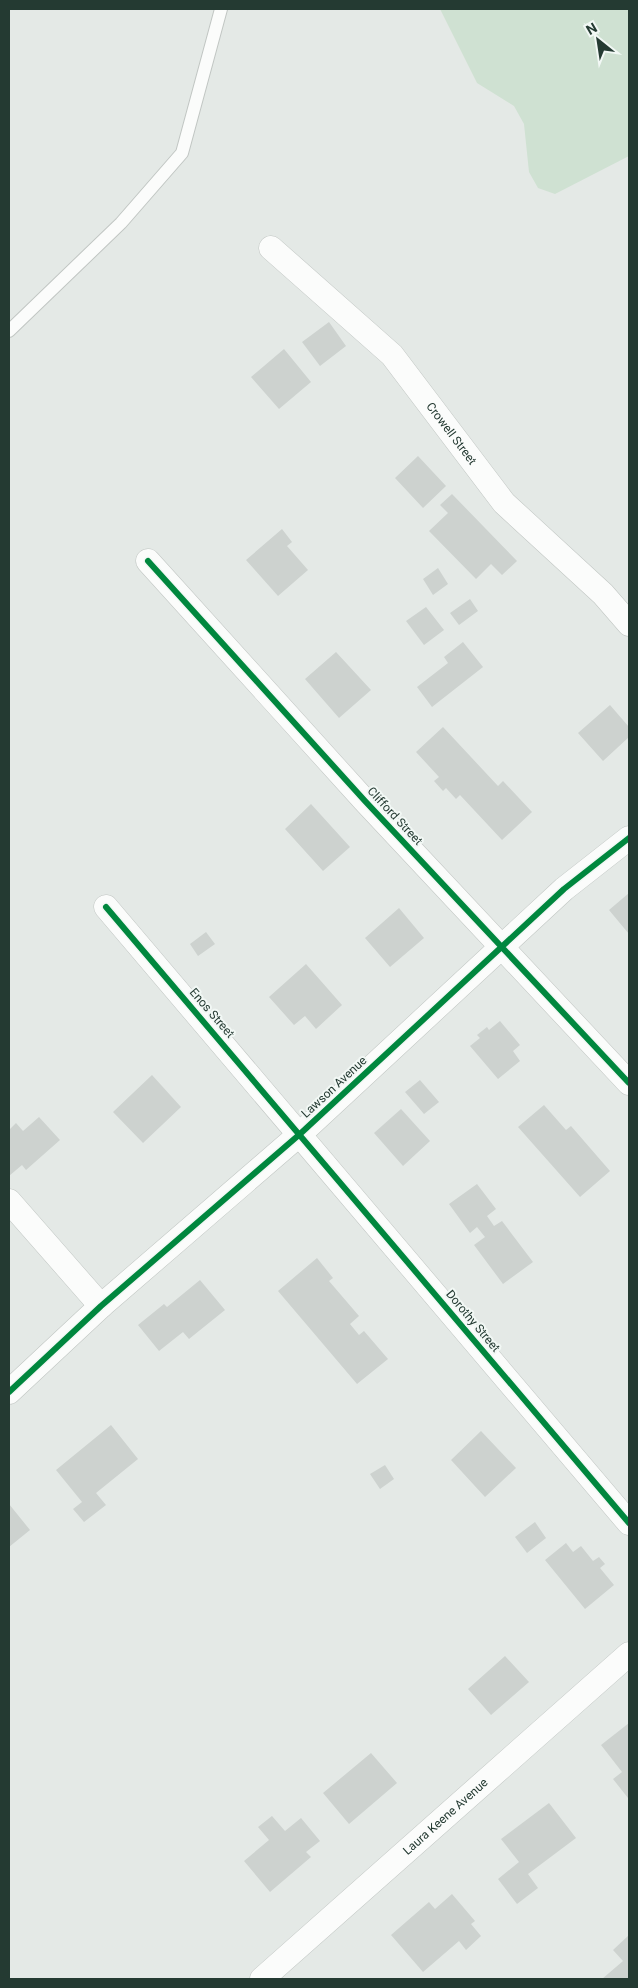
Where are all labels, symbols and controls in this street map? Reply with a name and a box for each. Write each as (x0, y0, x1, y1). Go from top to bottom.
north arrow (573, 15, 623, 65)
text: N (583, 19, 600, 38)
street label: Crowell Street (423, 400, 480, 468)
street label: Clifford Street (365, 784, 425, 848)
street label: Enos Street (187, 985, 237, 1041)
street label: Lawson Avenue (299, 1053, 369, 1121)
street label: Dorothy Street (443, 1287, 503, 1355)
street label: Laura Keene Avenue (400, 1775, 491, 1858)

